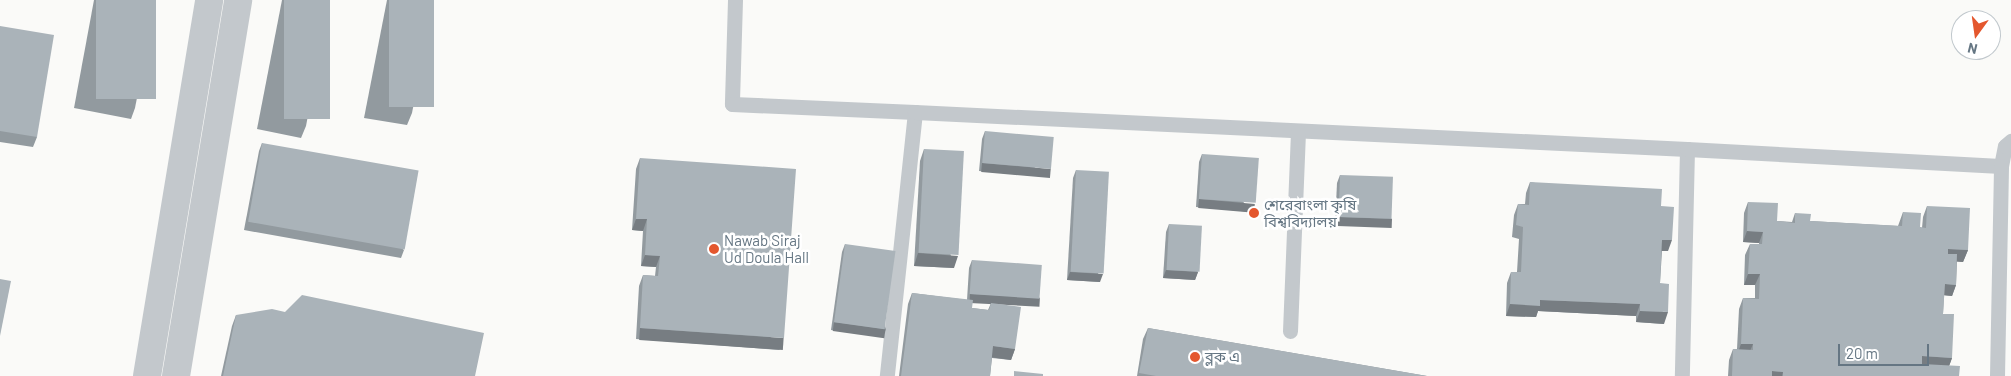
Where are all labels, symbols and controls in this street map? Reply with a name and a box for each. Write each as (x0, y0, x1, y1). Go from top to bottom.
north arrow (1951, 10, 2001, 60)
text: N (1966, 40, 1979, 58)
place label: শেরেবাংলা কৃষি বিশ্ববিদ্যালয় (1264, 195, 1356, 230)
marker: শেরেবাংলা কৃষি বিশ্ববিদ্যালয় (1248, 207, 1260, 219)
place label: Nawab Siraj Ud Doula Hall (724, 231, 809, 266)
marker: Nawab Siraj Ud Doula Hall (708, 243, 720, 255)
scale bar (1841, 334, 1932, 366)
text: 20 m (1846, 344, 1878, 362)
place label: ব্লক এ (1205, 348, 1240, 366)
marker: ব্লক এ (1189, 351, 1201, 363)

